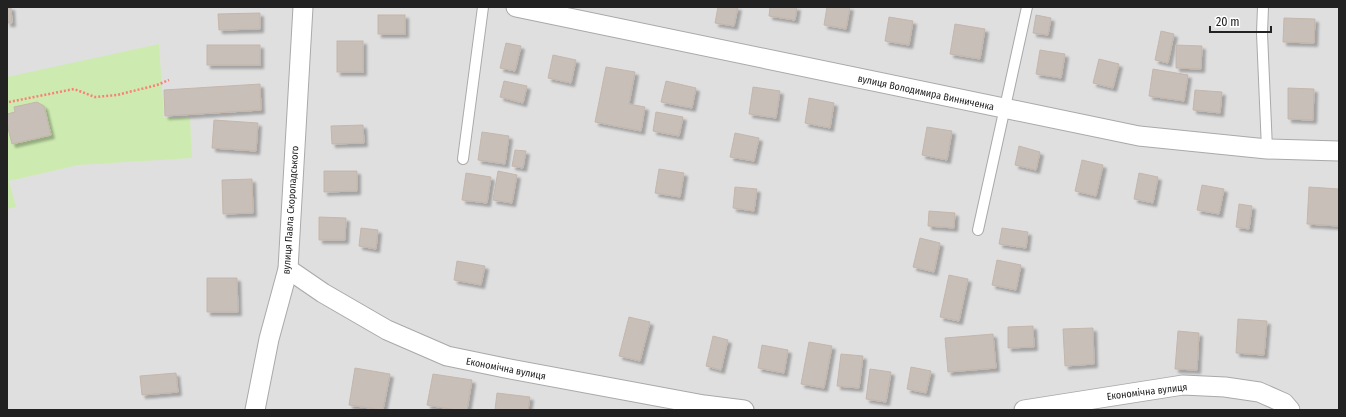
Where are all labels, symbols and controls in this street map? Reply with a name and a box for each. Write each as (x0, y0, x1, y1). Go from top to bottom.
scale bar (1210, 8, 1271, 34)
text: 20 m (1216, 15, 1240, 29)
street label: вулиця Володимира Винниченка (856, 73, 995, 113)
street label: вулиця Павла Скоропадського (281, 145, 301, 275)
street label: Економічна вулиця (465, 354, 547, 383)
street label: Економічна вулиця (1106, 380, 1188, 403)

